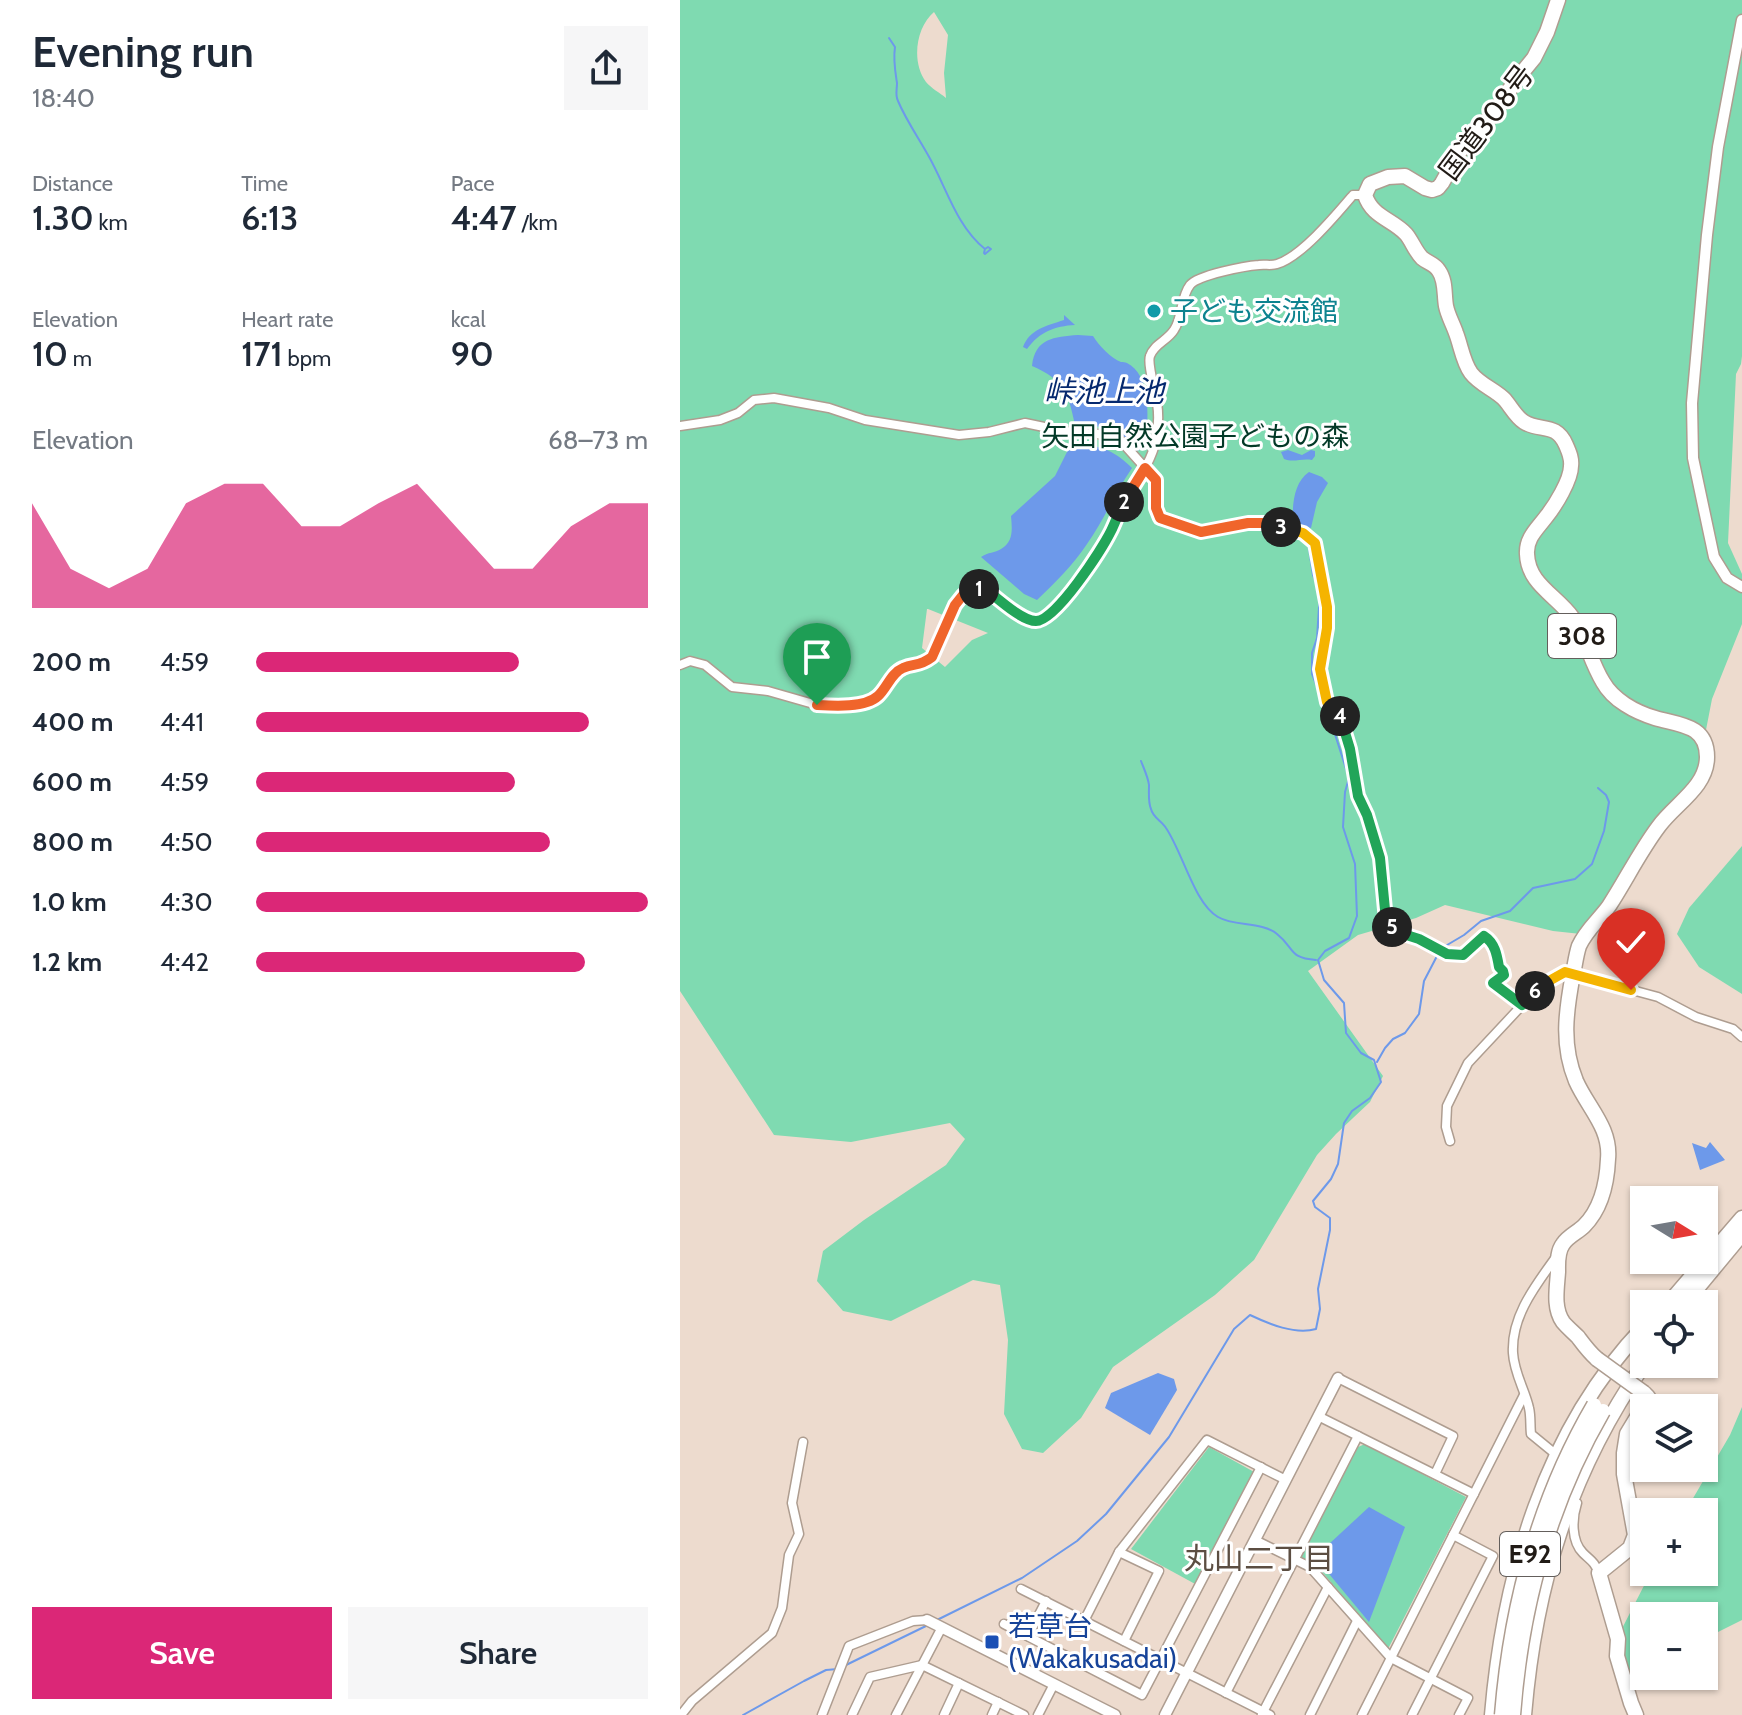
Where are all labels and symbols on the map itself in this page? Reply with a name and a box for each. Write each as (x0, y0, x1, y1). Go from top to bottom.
street label: 国道308号 (1432, 58, 1540, 186)
place label: 子ども交流館 (1170, 294, 1338, 328)
marker: 子ども交流館 (1145, 302, 1163, 320)
water label: 峠池上池 (1044, 373, 1167, 410)
park label: 矢田自然公園子どもの森 (1041, 419, 1349, 453)
pin: 2 (1104, 482, 1144, 522)
pin: 3 (1261, 507, 1301, 547)
pin: 1 (959, 569, 999, 609)
road number: 308 (1548, 614, 1616, 658)
pin (783, 623, 851, 705)
pin: 4 (1320, 696, 1360, 736)
pin: 5 (1372, 907, 1412, 947)
pin (1597, 908, 1665, 990)
pin: 6 (1515, 971, 1555, 1011)
north arrow (1630, 1186, 1718, 1274)
road number: E92 (1500, 1532, 1560, 1576)
district label: 丸山二丁目 (1184, 1540, 1334, 1577)
place label: 若草台 (Wakakusadai) (1008, 1609, 1177, 1675)
marker: 若草台 (Wakakusadai) (983, 1633, 1001, 1651)

